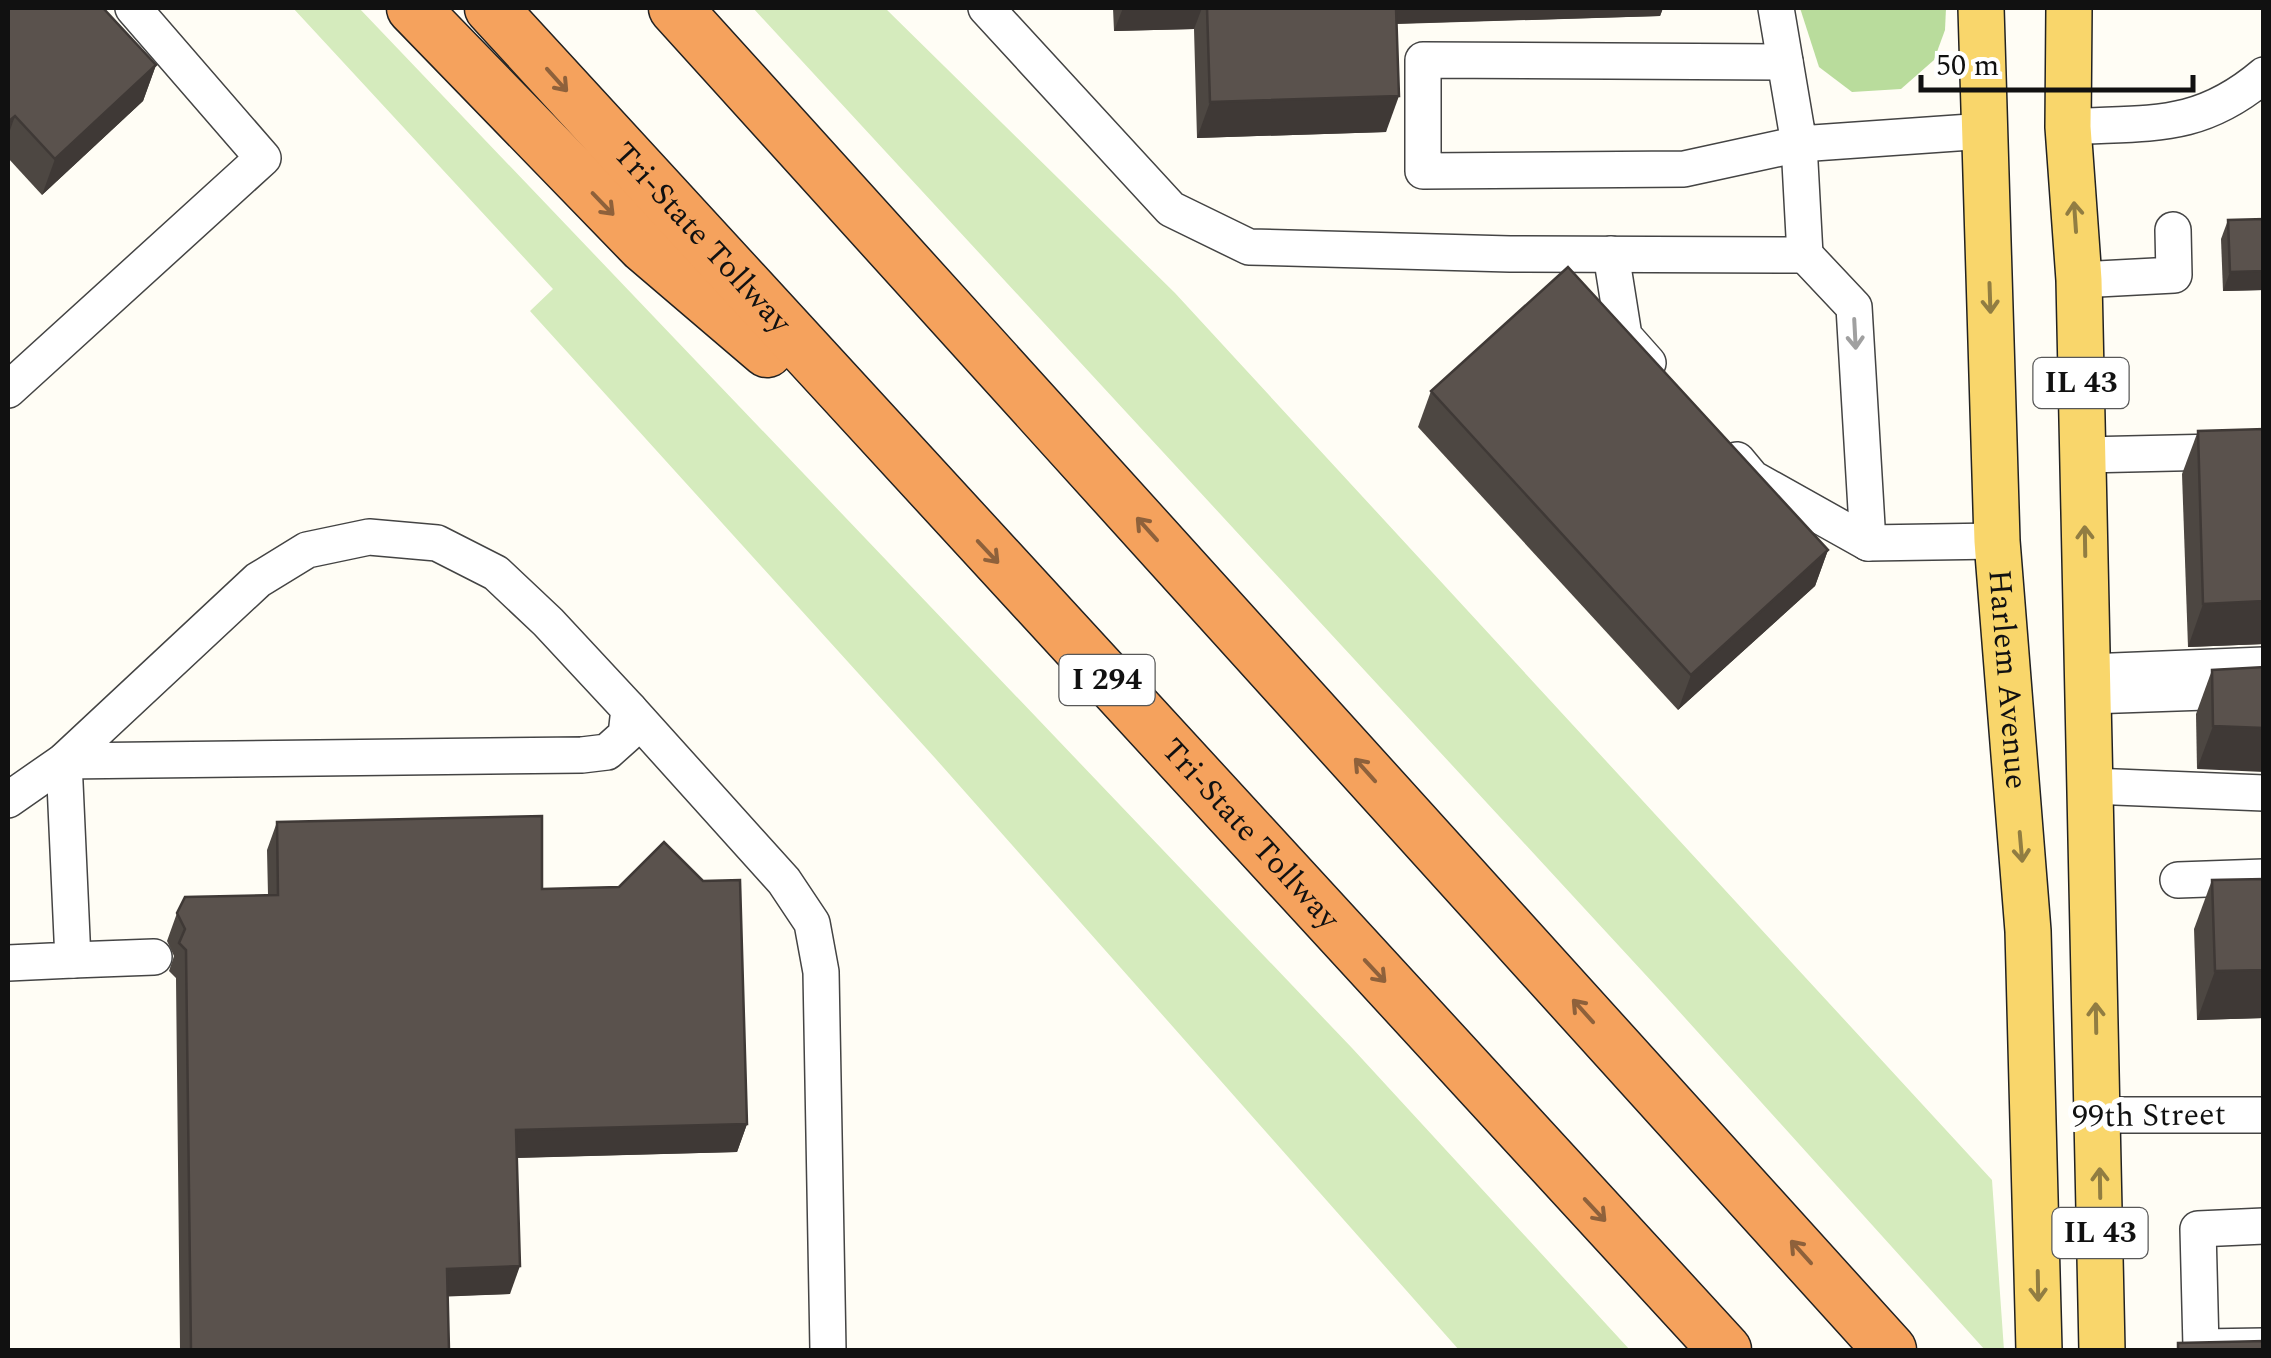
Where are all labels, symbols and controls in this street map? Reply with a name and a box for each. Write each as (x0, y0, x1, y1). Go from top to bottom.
scale bar (1921, 30, 2194, 92)
text: 50 m (1936, 43, 1999, 89)
one-way arrow (545, 67, 569, 91)
street label: Tri-State Tollway (601, 131, 804, 346)
one-way arrow (591, 191, 615, 215)
one-way arrow (2065, 201, 2084, 233)
one-way arrow (1981, 282, 2000, 314)
one-way arrow (1846, 317, 1865, 349)
road number: IL 43 (2034, 358, 2128, 408)
one-way arrow (1136, 517, 1159, 542)
one-way arrow (2076, 526, 2094, 558)
one-way arrow (977, 539, 1000, 564)
street label: Harlem Avenue (1975, 568, 2041, 791)
road number: I 294 (1060, 655, 1154, 705)
street label: Tri-State Tollway (1149, 727, 1353, 942)
one-way arrow (1354, 758, 1377, 783)
one-way arrow (2012, 831, 2031, 863)
one-way arrow (1363, 958, 1386, 983)
one-way arrow (1572, 999, 1595, 1024)
one-way arrow (2087, 1002, 2106, 1034)
street label: 99th Street (2072, 1090, 2226, 1142)
one-way arrow (2090, 1168, 2110, 1200)
one-way arrow (1583, 1197, 1606, 1222)
road number: IL 43 (2052, 1208, 2148, 1258)
one-way arrow (1790, 1240, 1813, 1265)
one-way arrow (2028, 1269, 2047, 1301)

